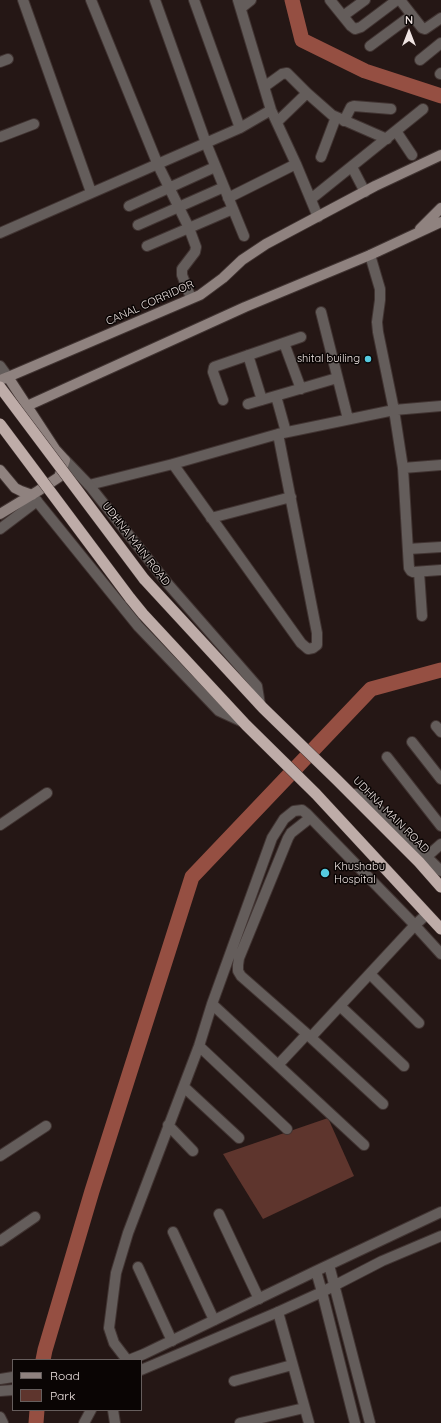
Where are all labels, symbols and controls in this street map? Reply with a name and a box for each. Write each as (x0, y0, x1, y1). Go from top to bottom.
north arrow (389, 12, 429, 52)
text: N (405, 13, 413, 27)
street label: CANAL CORRIDOR (104, 278, 196, 328)
place label: shital builing (297, 352, 360, 366)
marker: shital builing (363, 354, 373, 364)
street label: UDHNA MAIN ROAD (99, 500, 173, 588)
street label: UDHNA MAIN ROAD (350, 774, 432, 856)
place label: Khushabu Hospital (334, 860, 385, 886)
marker: Khushabu Hospital (319, 867, 331, 879)
legend (12, 1359, 142, 1411)
text: Road (50, 1368, 80, 1383)
text: Park (50, 1388, 75, 1403)

